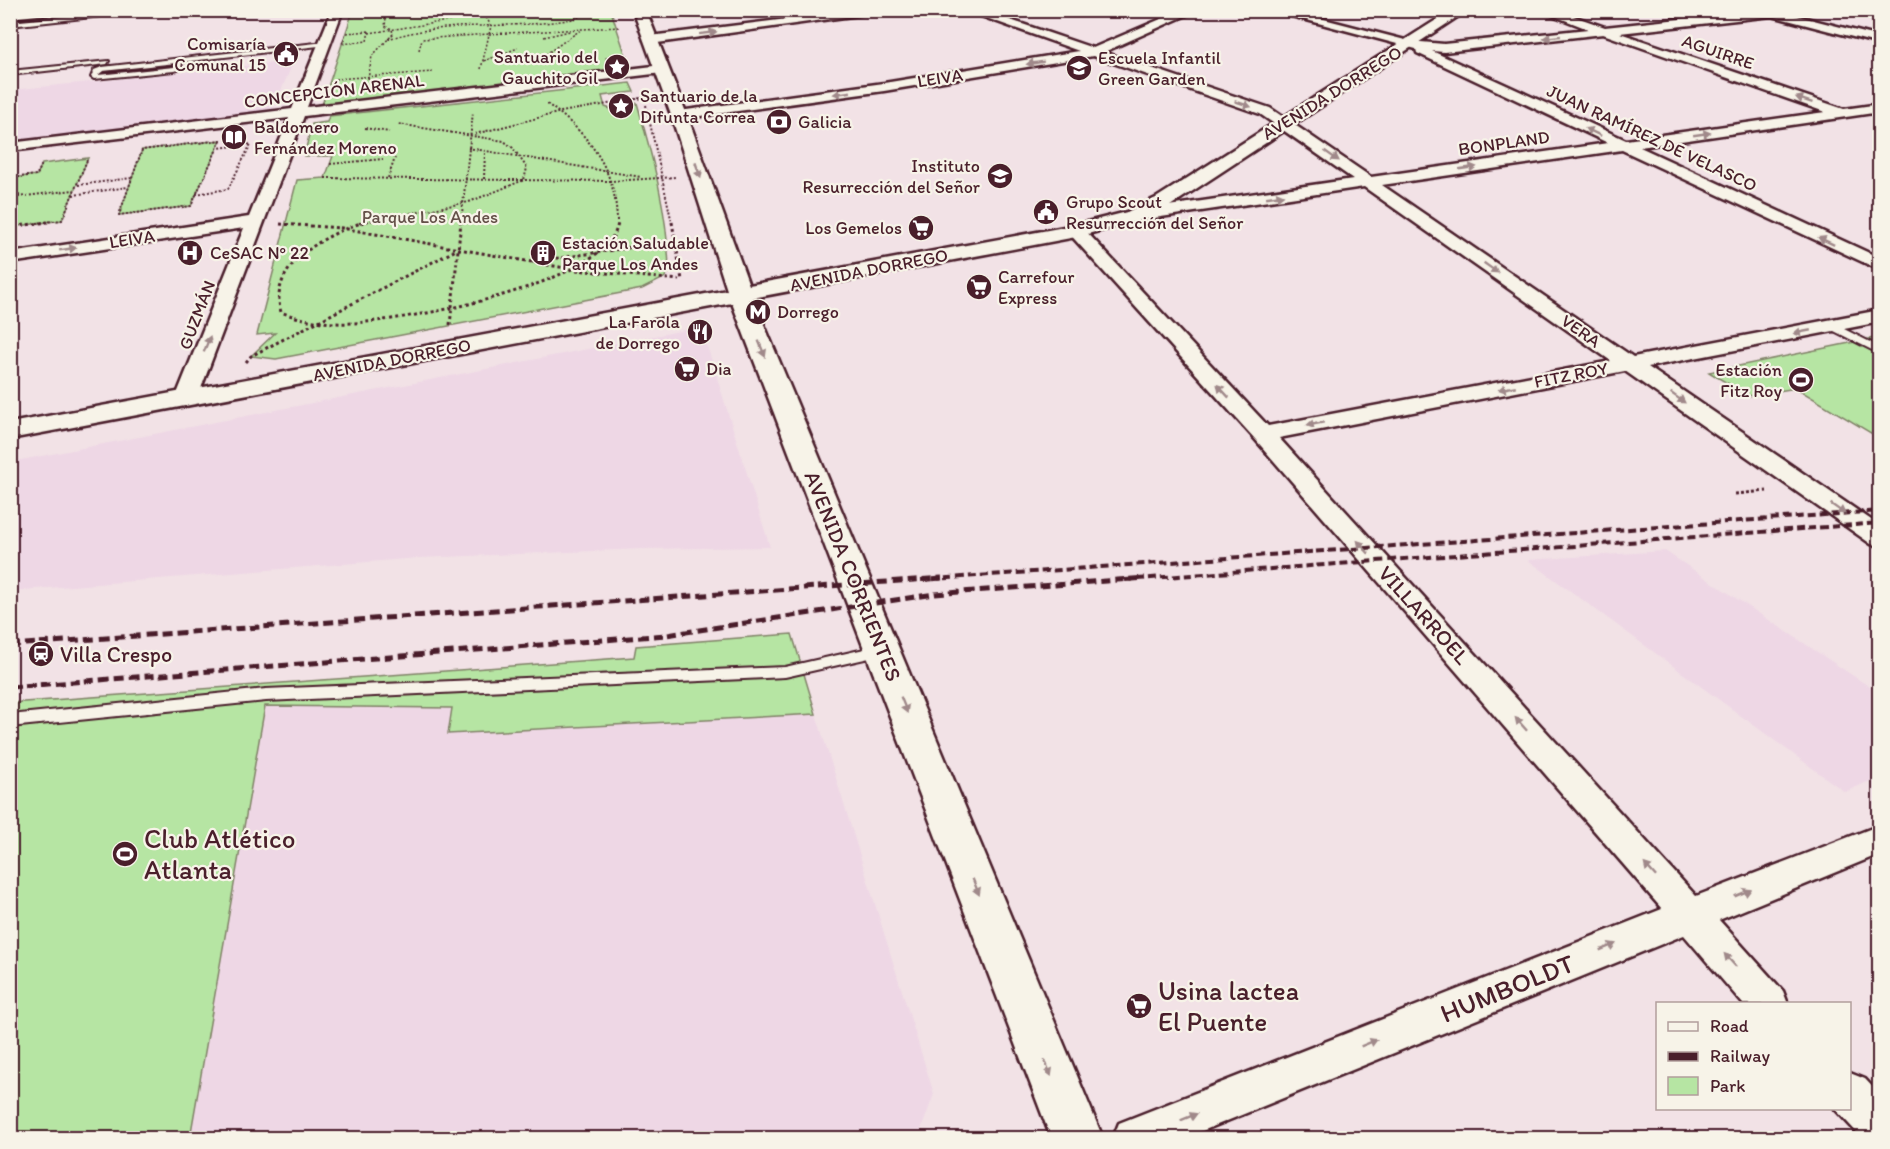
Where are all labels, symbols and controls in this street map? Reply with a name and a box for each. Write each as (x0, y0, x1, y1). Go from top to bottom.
one-way arrow (699, 28, 718, 38)
street label: AGUIRRE (1679, 29, 1757, 75)
one-way arrow (1543, 32, 1562, 42)
place label: Comisaría Comunal 15 (174, 33, 267, 76)
public building icon: Comisaría Comunal 15 (271, 39, 301, 69)
street label: AVENIDA DORREGO (1258, 41, 1406, 145)
place label: Santuario del Gauchito Gil (494, 46, 598, 89)
place label: Escuela Infantil Green Garden (1098, 47, 1221, 90)
place icon: Santuario del Gauchito Gil (602, 52, 632, 82)
school or university icon: Escuela Infantil Green Garden (1064, 53, 1094, 83)
one-way arrow (1025, 59, 1044, 68)
street label: LEIVA (916, 63, 965, 92)
street label: CONCEPCIÓN ARENAL (243, 69, 425, 113)
street label: JUAN RAMÍREZ DE VELASCO (1543, 80, 1761, 196)
place label: Santuario de la Difunta Correa (640, 85, 758, 128)
one-way arrow (832, 88, 851, 97)
place icon: Santuario de la Difunta Correa (606, 91, 636, 121)
one-way arrow (1795, 95, 1813, 105)
one-way arrow (1234, 100, 1252, 109)
bank icon: Galicia (764, 107, 794, 137)
place label: Galicia (798, 111, 852, 133)
place label: Baldomero Fernández Moreno (254, 116, 397, 159)
library icon: Baldomero Fernández Moreno (219, 122, 249, 152)
street label: BONPLAND (1457, 126, 1551, 160)
one-way arrow (1584, 127, 1601, 136)
one-way arrow (1693, 129, 1712, 138)
one-way arrow (1324, 150, 1339, 162)
place label: Instituto Resurrección del Señor (803, 155, 981, 198)
one-way arrow (693, 161, 703, 179)
school or university icon: Instituto Resurrección del Señor (985, 161, 1015, 191)
one-way arrow (1458, 164, 1477, 173)
place label: Grupo Scout Resurrección del Señor (1066, 191, 1244, 234)
one-way arrow (1265, 192, 1284, 201)
public building icon: Grupo Scout Resurrección del Señor (1031, 197, 1061, 227)
park label: Parque Los Andes (362, 206, 498, 228)
supermarket icon: Los Gemelos (906, 213, 936, 243)
place label: Los Gemelos (805, 217, 902, 239)
street label: LEIVA (108, 224, 157, 253)
place label: Estación Saludable Parque Los Andes (562, 232, 709, 275)
one-way arrow (1818, 236, 1835, 245)
hospital icon: CeSAC Nº 22 (175, 238, 205, 268)
building icon: Estación Saludable Parque Los Andes (528, 238, 558, 268)
place label: CeSAC Nº 22 (210, 242, 309, 264)
one-way arrow (59, 244, 78, 253)
street label: AVENIDA DORREGO (788, 244, 950, 296)
one-way arrow (1483, 262, 1499, 274)
place label: Carrefour Express (998, 266, 1075, 309)
supermarket icon: Carrefour Express (964, 272, 994, 302)
street label: GUZMÁN (174, 277, 220, 353)
metro station icon: Dorrego (743, 297, 773, 327)
place label: Dorrego (777, 301, 839, 323)
street label: VERA (1557, 310, 1605, 353)
place label: La Farola de Dorrego (595, 311, 681, 354)
restaurant icon: La Farola de Dorrego (685, 317, 715, 347)
one-way arrow (1792, 328, 1811, 337)
street label: AVENIDA DORREGO (311, 334, 473, 386)
one-way arrow (202, 335, 212, 353)
one-way arrow (757, 340, 767, 358)
supermarket icon: Dia (672, 354, 702, 384)
street label: FITZ ROY (1532, 357, 1610, 393)
place label: Dia (706, 358, 732, 380)
place label: Estación Fitz Roy (1716, 359, 1782, 402)
sports icon: Estación Fitz Roy (1786, 365, 1816, 395)
one-way arrow (1216, 383, 1230, 398)
one-way arrow (1497, 383, 1516, 392)
one-way arrow (1669, 392, 1685, 404)
one-way arrow (1305, 420, 1324, 429)
street label: AVENIDA CORRIENTES (798, 467, 908, 685)
one-way arrow (1829, 503, 1845, 515)
one-way arrow (1357, 539, 1370, 555)
street label: VILLARROEL (1373, 560, 1475, 670)
station icon: Villa Crespo (26, 639, 56, 669)
place label: Villa Crespo (60, 641, 172, 668)
one-way arrow (899, 697, 909, 715)
one-way arrow (1514, 717, 1528, 732)
place label: Club Atlético Atlanta (144, 822, 295, 886)
sports icon: Club Atlético Atlanta (110, 839, 140, 869)
one-way arrow (1643, 863, 1657, 878)
one-way arrow (971, 878, 981, 896)
one-way arrow (1734, 888, 1752, 897)
one-way arrow (1600, 942, 1618, 952)
street label: HUMBOLDT (1435, 946, 1579, 1030)
one-way arrow (1724, 953, 1737, 968)
place label: Usina lactea El Puente (1158, 974, 1299, 1038)
supermarket icon: Usina lactea El Puente (1124, 991, 1154, 1021)
legend (1656, 1002, 1851, 1110)
text: Road (1710, 1015, 1749, 1037)
one-way arrow (1361, 1038, 1379, 1048)
text: Railway (1710, 1045, 1771, 1067)
one-way arrow (1044, 1059, 1053, 1077)
text: Park (1710, 1075, 1745, 1097)
one-way arrow (1180, 1111, 1198, 1121)

